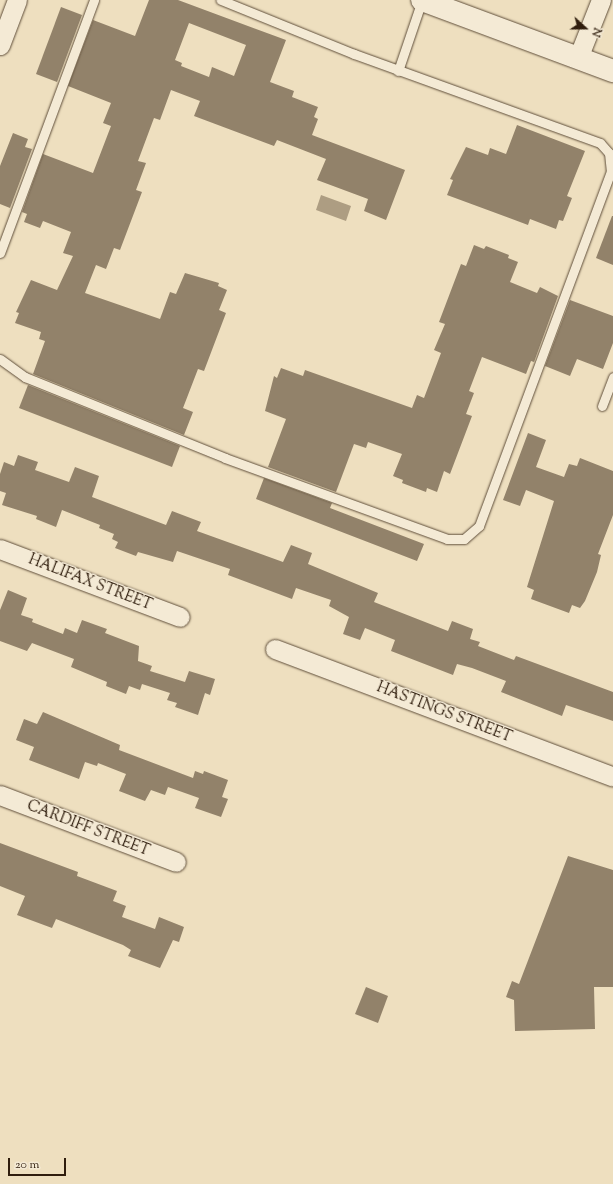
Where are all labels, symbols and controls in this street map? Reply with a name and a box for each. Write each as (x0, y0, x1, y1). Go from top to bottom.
north arrow (565, 8, 605, 48)
text: N (587, 25, 605, 39)
street label: HALIFAX STREET (26, 551, 154, 615)
street label: HASTINGS STREET (374, 679, 514, 747)
street label: CARDIFF STREET (24, 797, 152, 861)
scale bar (10, 1150, 68, 1176)
text: 20 m (15, 1156, 39, 1174)

